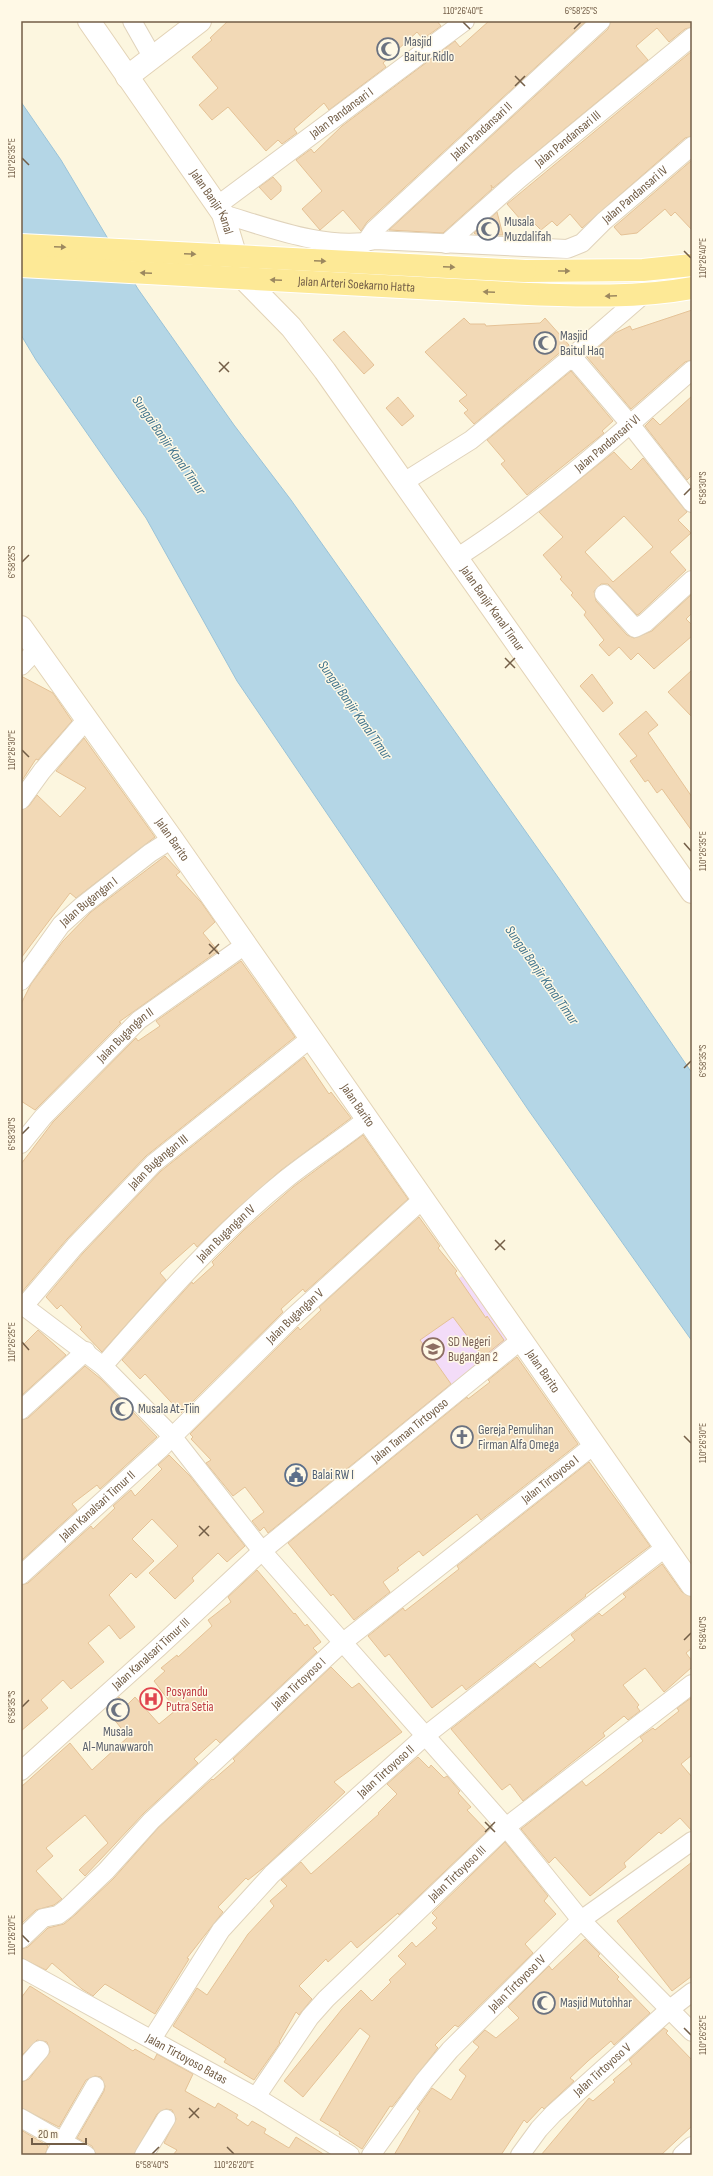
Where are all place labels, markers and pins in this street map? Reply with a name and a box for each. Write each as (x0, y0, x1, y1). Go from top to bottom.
place label: Masjid Baitur Ridlo (404, 34, 454, 65)
mosque icon: Masjid Baitur Ridlo (375, 36, 401, 62)
place label: Musala Muzdalifah (504, 214, 551, 245)
mosque icon: Musala Muzdalifah (475, 216, 501, 242)
place label: Masjid Baitul Haq (560, 328, 604, 359)
mosque icon: Masjid Baitul Haq (532, 330, 558, 356)
place label: SD Negeri Bugangan 2 (448, 1334, 498, 1365)
school or university icon: SD Negeri Bugangan 2 (420, 1336, 446, 1362)
mosque icon: Musala At-Tiin (109, 1396, 135, 1422)
place label: Musala At-Tiin (138, 1401, 200, 1417)
place label: Gereja Pemulihan Firman Alfa Omega (478, 1422, 559, 1453)
church icon: Gereja Pemulihan Firman Alfa Omega (449, 1424, 475, 1450)
public building icon: Balai RW I (283, 1462, 309, 1488)
place label: Balai RW I (312, 1467, 354, 1483)
place label: Posyandu Putra Setia (166, 1684, 214, 1715)
hospital icon: Posyandu Putra Setia (138, 1686, 164, 1712)
mosque icon: Musala Al-Munawwaroh (105, 1697, 131, 1723)
place label: Musala Al-Munawwaroh (82, 1724, 153, 1755)
mosque icon: Masjid Mutohhar (531, 1990, 557, 2016)
place label: Masjid Mutohhar (560, 1995, 632, 2011)

